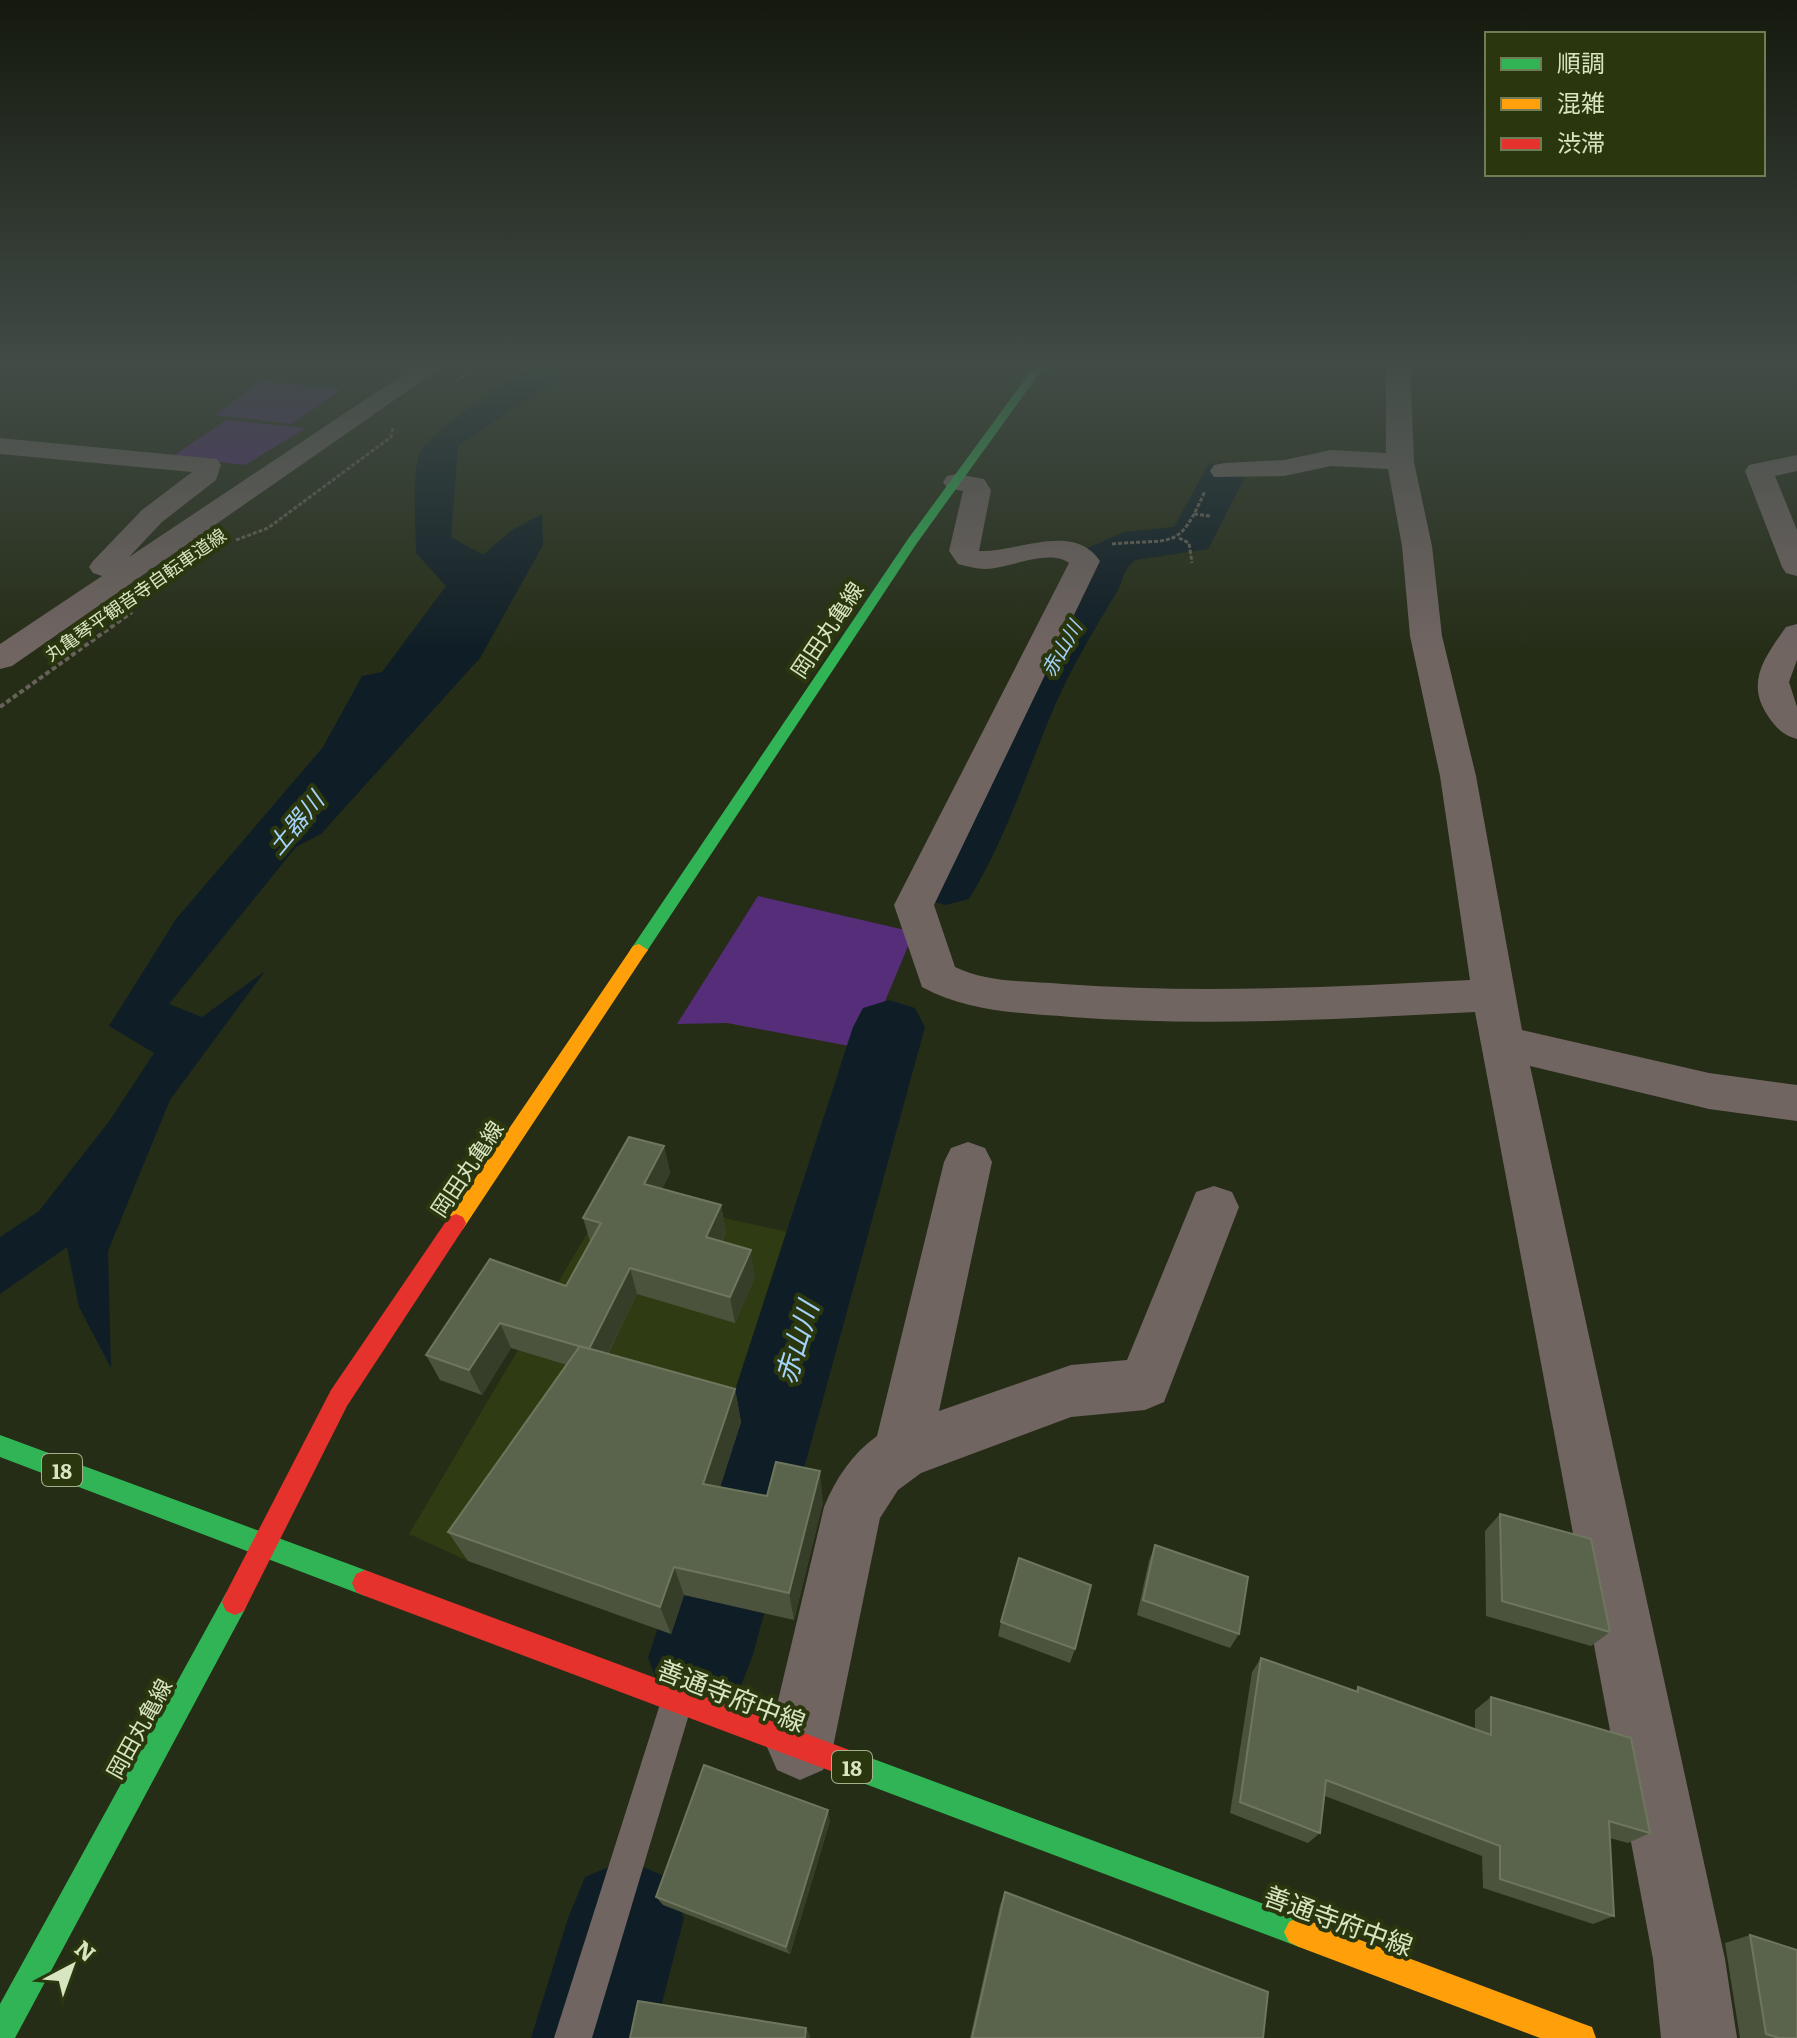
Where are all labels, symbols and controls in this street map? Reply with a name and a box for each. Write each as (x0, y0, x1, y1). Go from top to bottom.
legend (1485, 32, 1765, 176)
text: 順調 (1557, 44, 1605, 79)
text: 混雑 (1557, 84, 1605, 119)
text: 渋滞 (1557, 124, 1605, 159)
street label: 丸亀琴平観音寺自転車道線 (39, 521, 231, 667)
street label: 岡田丸亀線 (782, 574, 870, 684)
water label: 赤山川 (1032, 613, 1089, 681)
water label: 土器川 (257, 781, 332, 861)
street label: 岡田丸亀線 (422, 1113, 510, 1223)
water label: 赤山川 (763, 1293, 828, 1388)
road number: 18 (42, 1454, 82, 1486)
street label: 善通寺府中線 (652, 1648, 812, 1740)
street label: 岡田丸亀線 (97, 1672, 179, 1784)
road number: 18 (832, 1751, 872, 1783)
street label: 善通寺府中線 (1259, 1874, 1419, 1964)
north arrow (32, 1926, 112, 2006)
text: N (68, 1931, 104, 1968)

